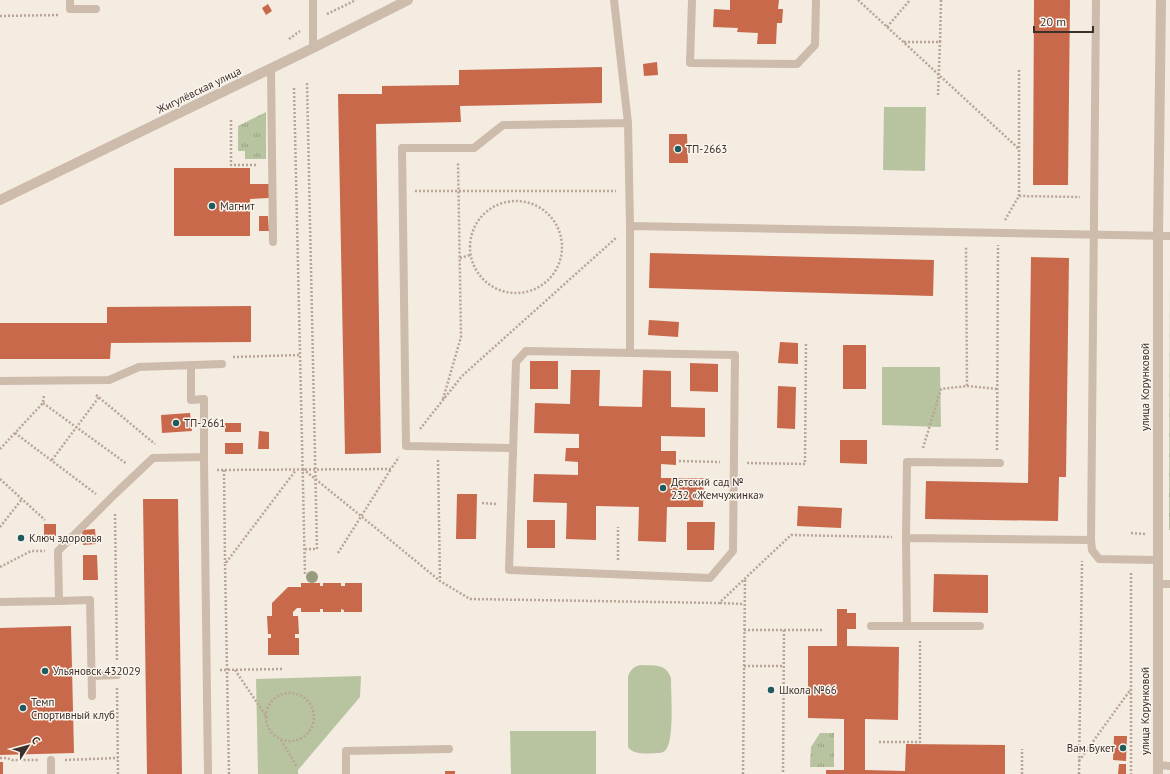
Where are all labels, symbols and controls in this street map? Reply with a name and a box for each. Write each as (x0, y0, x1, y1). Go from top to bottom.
scale bar (1034, 8, 1093, 34)
text: 20 m (1040, 14, 1066, 29)
street label: Жигулёвская улица (154, 63, 244, 117)
place label: ТП-2663 (686, 142, 727, 156)
marker: ТП-2663 (673, 144, 683, 154)
place label: Магнит (220, 199, 255, 213)
marker: Магнит (207, 201, 217, 211)
street label: улица Корунковой (1138, 343, 1152, 431)
place label: ТП-2661 (184, 416, 225, 430)
marker: ТП-2661 (171, 418, 181, 428)
place label: Детский сад № 232 «Жемчужинка» (671, 475, 764, 502)
marker: Детский сад № 232 «Жемчужинка» (658, 483, 668, 493)
place label: Ключ здоровья (29, 531, 102, 545)
marker: Ключ здоровья (16, 533, 26, 543)
place label: Ульяновск 432029 (53, 664, 140, 678)
marker: Ульяновск 432029 (40, 666, 50, 676)
street label: улица Корунковой (1138, 667, 1152, 755)
place label: Школа №66 (779, 683, 837, 697)
marker: Школа №66 (766, 685, 776, 695)
place label: Темп Спортивный клуб (31, 695, 115, 722)
marker: Темп Спортивный клуб (18, 703, 28, 713)
north arrow (8, 726, 48, 766)
text: С (29, 734, 44, 747)
place label: Вам Букет (1067, 741, 1116, 755)
marker: Вам Букет (1118, 743, 1128, 753)

